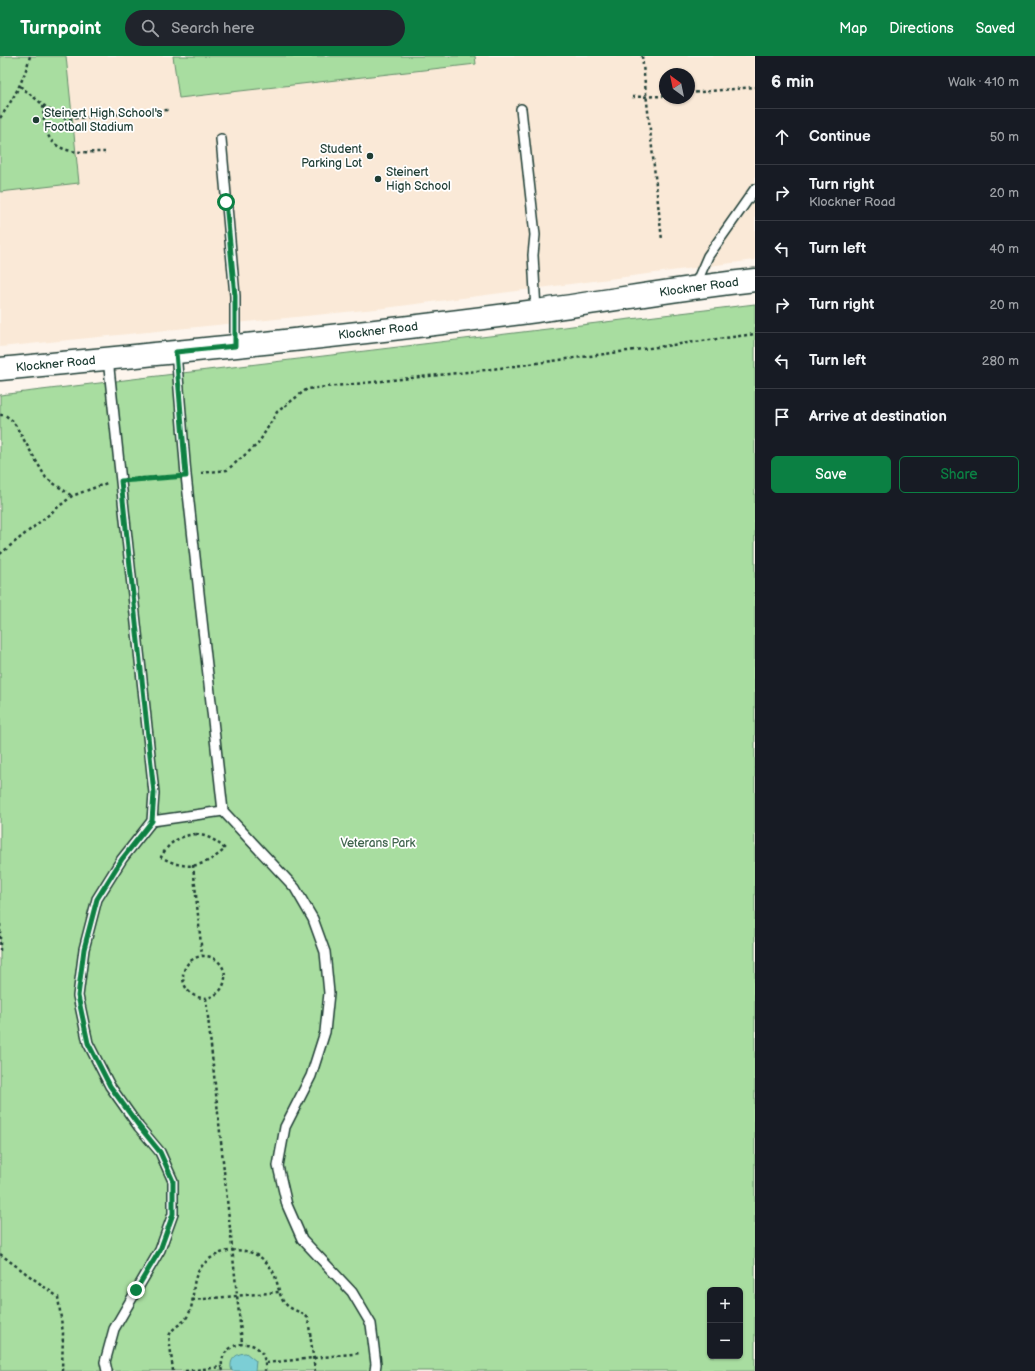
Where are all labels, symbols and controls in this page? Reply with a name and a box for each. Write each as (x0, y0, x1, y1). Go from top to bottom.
search box (125, 10, 405, 46)
text: Turnpoint (20, 17, 101, 40)
icon: search (139, 17, 161, 39)
text: Search here (171, 19, 254, 38)
text: Map (839, 20, 867, 37)
text: Directions (889, 20, 954, 37)
text: Saved (976, 20, 1015, 37)
north arrow (659, 68, 695, 104)
text: 6 min (771, 72, 814, 92)
text: Walk · 410 m (948, 74, 1019, 90)
place label: Steinert High School's Football Stadium (44, 106, 162, 135)
marker: Steinert High School's Football Stadium (31, 115, 41, 125)
icon: ahead (771, 126, 793, 148)
text: Continue (809, 127, 871, 146)
text: 50 m (990, 129, 1019, 145)
place label: Student Parking Lot (301, 142, 362, 171)
marker: Student Parking Lot (365, 151, 375, 161)
place label: Steinert High School (386, 165, 451, 194)
marker: Steinert High School (373, 174, 383, 184)
text: Turn right (809, 175, 874, 194)
icon: right (771, 182, 793, 204)
text: 20 m (989, 185, 1019, 201)
route start (217, 193, 235, 211)
text: Klockner Road (809, 194, 896, 210)
icon: left (771, 238, 793, 260)
text: Turn left (809, 239, 866, 258)
text: 40 m (989, 241, 1019, 257)
street label: Klockner Road (658, 275, 740, 301)
icon: right (771, 294, 793, 316)
text: Turn right (809, 295, 874, 314)
text: 20 m (989, 297, 1019, 313)
street label: Klockner Road (338, 319, 419, 343)
icon: left (771, 350, 793, 372)
text: Turn left (809, 351, 866, 370)
street label: Klockner Road (15, 353, 96, 375)
text: 280 m (982, 353, 1019, 369)
icon: arrive (771, 406, 793, 428)
text: Arrive at destination (809, 407, 947, 426)
button: Save (771, 456, 891, 493)
button: Share (899, 456, 1019, 493)
park label: Veterans Park (341, 836, 416, 851)
route end (127, 1281, 145, 1299)
map controls (707, 1287, 743, 1359)
button: + (707, 1287, 743, 1323)
button: − (707, 1323, 743, 1359)

